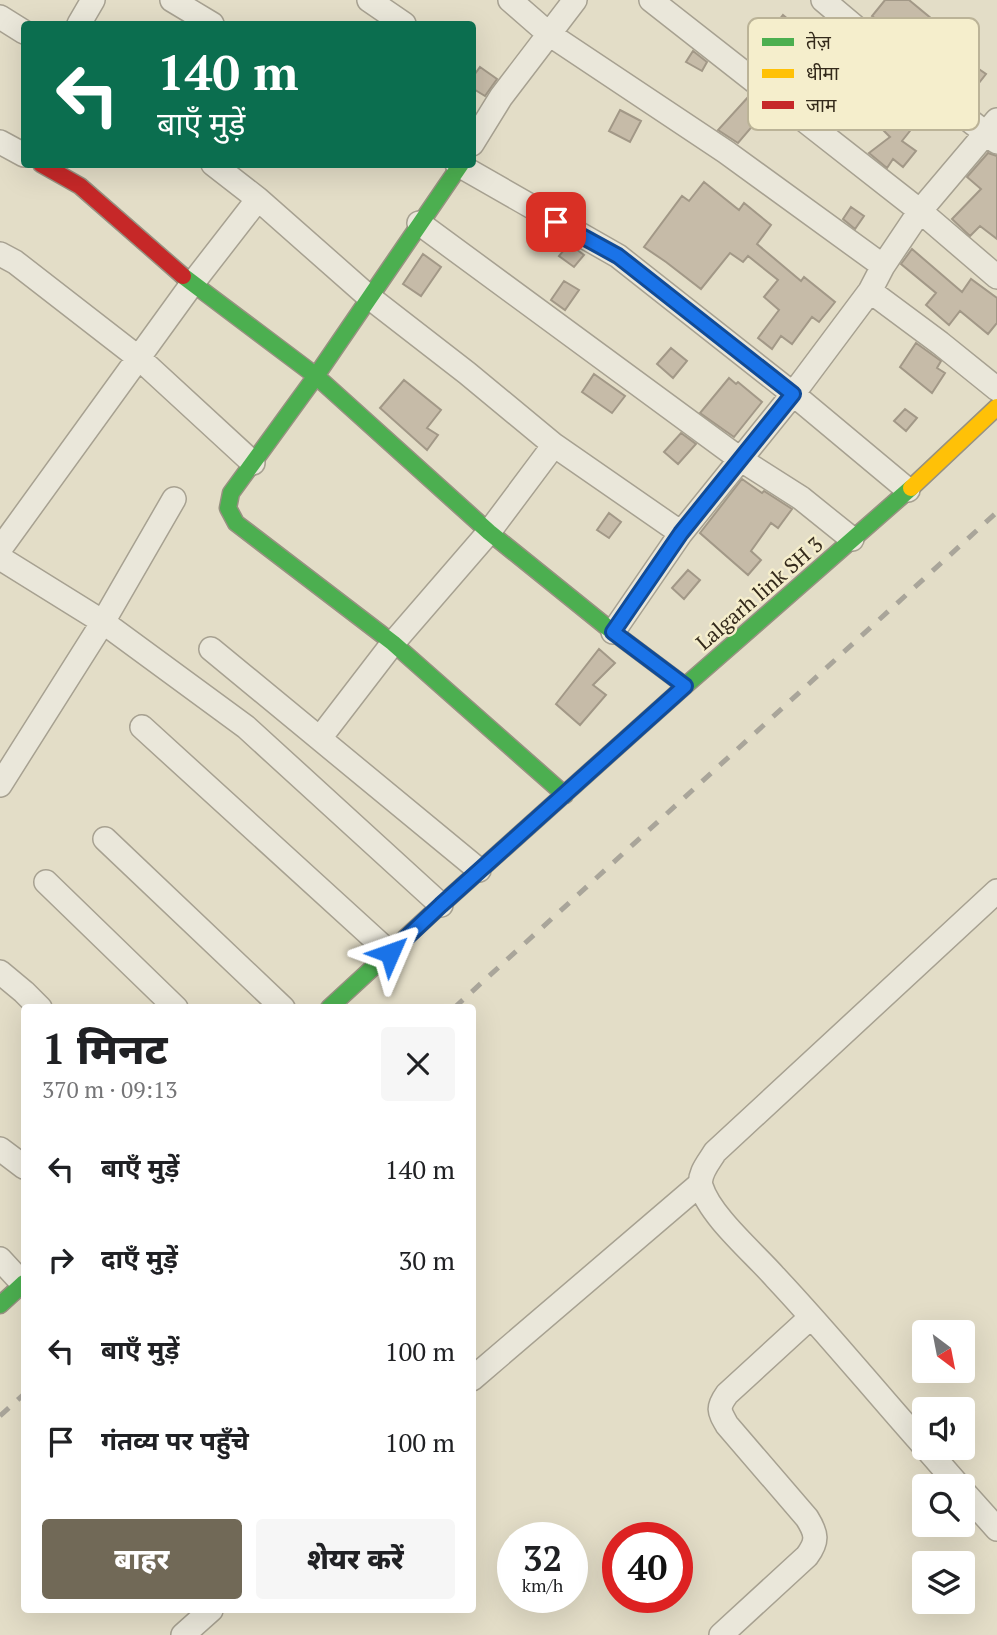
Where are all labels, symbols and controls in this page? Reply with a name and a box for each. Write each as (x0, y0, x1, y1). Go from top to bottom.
legend (748, 18, 979, 130)
text: तेज़ (806, 29, 832, 54)
text: 140 m (157, 39, 299, 104)
icon: left (42, 49, 133, 140)
text: धीमा (806, 60, 840, 85)
text: जाम (806, 92, 837, 117)
text: बाएँ मुड़ें (157, 102, 245, 144)
pin (526, 192, 586, 252)
icon: arrive (537, 203, 575, 241)
street label: Lalgarh link SH 3 (690, 530, 828, 656)
position arrow (353, 916, 427, 990)
text: 1 मिनट (42, 1020, 168, 1076)
button: close (381, 1027, 455, 1101)
text: 370 m · 09:13 (42, 1074, 177, 1105)
icon: left (42, 1150, 80, 1188)
text: बाएँ मुड़ें (101, 1150, 179, 1184)
text: 140 m (385, 1152, 455, 1186)
icon: right (42, 1241, 80, 1279)
text: दाएँ मुड़ें (101, 1241, 178, 1275)
text: 30 m (399, 1243, 455, 1277)
north arrow (912, 1320, 975, 1382)
map controls (912, 1320, 975, 1614)
icon: left (42, 1332, 80, 1370)
text: बाएँ मुड़ें (101, 1332, 179, 1366)
text: 100 m (385, 1334, 455, 1368)
button: sound (912, 1397, 975, 1460)
icon: arrive (42, 1423, 80, 1461)
text: गंतव्य पर पहुँचे (101, 1423, 249, 1457)
text: 100 m (385, 1425, 455, 1459)
button: search (912, 1474, 975, 1537)
button: बाहर (42, 1519, 242, 1599)
button: शेयर करें (256, 1519, 455, 1599)
speed limit sign: 40 (602, 1522, 693, 1613)
text: 32 (523, 1535, 562, 1581)
button: layers (912, 1551, 975, 1614)
text: km/h (522, 1573, 563, 1597)

